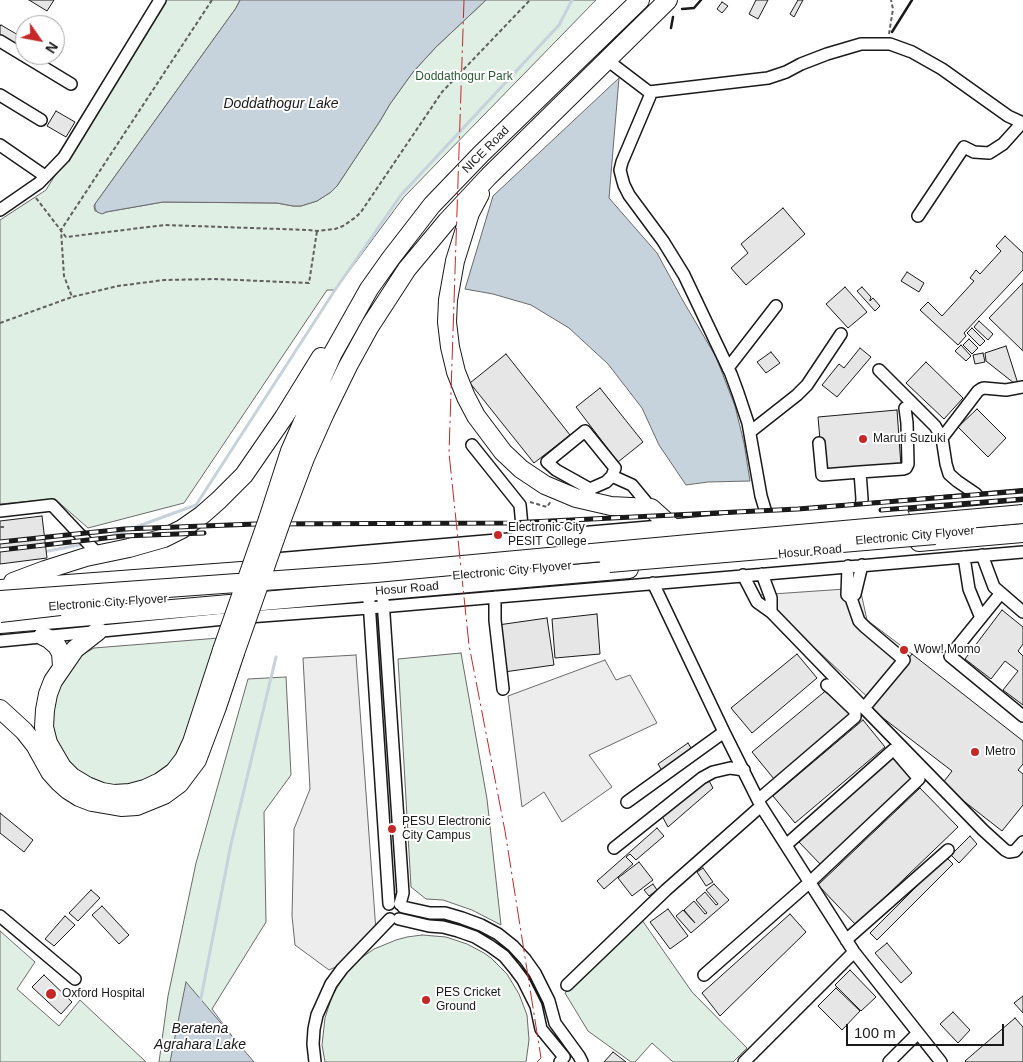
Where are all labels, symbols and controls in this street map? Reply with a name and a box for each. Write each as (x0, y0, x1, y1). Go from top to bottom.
north arrow (15, 15, 65, 65)
text: N (42, 39, 61, 56)
park label: Doddathogur Park (415, 70, 513, 84)
water label: Doddathogur Lake (223, 96, 339, 112)
street label: NICE Road (459, 123, 513, 177)
place label: Maruti Suzuki (873, 432, 946, 446)
marker: Maruti Suzuki (857, 433, 869, 445)
place label: Electronic City PESIT College (508, 521, 587, 549)
street label: Electronic City Flyover (855, 524, 975, 548)
marker: Electronic City PESIT College (492, 529, 504, 541)
street label: Hosur Road (777, 542, 843, 562)
street label: Electronic City Flyover (452, 559, 572, 583)
street label: Hosur Road (374, 579, 440, 599)
street label: Electronic City Flyover (48, 592, 168, 614)
place label: Wow! Momo (914, 643, 980, 657)
marker: Wow! Momo (898, 644, 910, 656)
place label: Metro (985, 745, 1016, 759)
marker: Metro (969, 746, 981, 758)
place label: PESU Electronic City Campus (402, 815, 491, 843)
marker: PESU Electronic City Campus (386, 823, 398, 835)
place label: PES Cricket Ground (436, 986, 501, 1014)
marker: Oxford Hospital (44, 987, 58, 1001)
place label: Oxford Hospital (62, 987, 145, 1001)
marker: PES Cricket Ground (420, 994, 432, 1006)
scale bar (848, 1014, 1006, 1046)
water label: Beratena Agrahara Lake (154, 1021, 246, 1054)
text: 100 m (854, 1024, 896, 1041)

